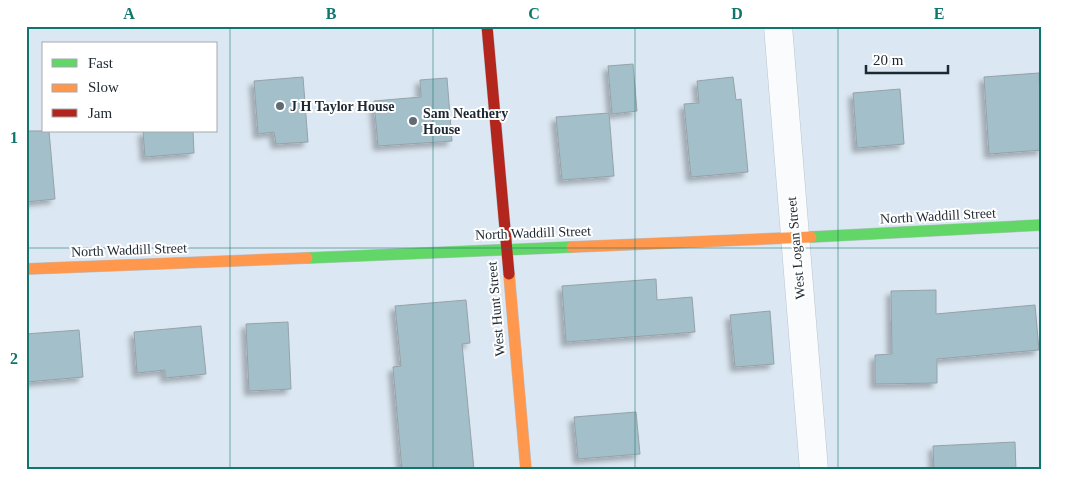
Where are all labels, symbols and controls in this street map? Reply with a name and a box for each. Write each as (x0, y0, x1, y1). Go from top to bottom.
text: A (123, 5, 135, 22)
text: B (326, 5, 337, 22)
text: C (528, 5, 540, 22)
text: D (731, 5, 743, 22)
text: E (934, 5, 944, 22)
legend (42, 42, 218, 132)
scale bar (866, 42, 948, 74)
text: 20 m (873, 52, 904, 68)
text: Fast (88, 55, 114, 71)
text: Slow (88, 79, 119, 95)
place label: J H Taylor House (290, 99, 394, 114)
marker: J H Taylor House (274, 100, 286, 112)
text: Jam (88, 105, 112, 121)
place label: Sam Neathery House (423, 106, 508, 137)
marker: Sam Neathery House (407, 115, 419, 127)
text: 1 (10, 129, 18, 146)
street label: West Logan Street (784, 196, 808, 300)
street label: North Waddill Street (880, 205, 996, 227)
street label: North Waddill Street (475, 223, 591, 243)
street label: North Waddill Street (71, 240, 187, 260)
street label: West Hunt Street (484, 261, 508, 357)
text: 2 (10, 350, 18, 367)

